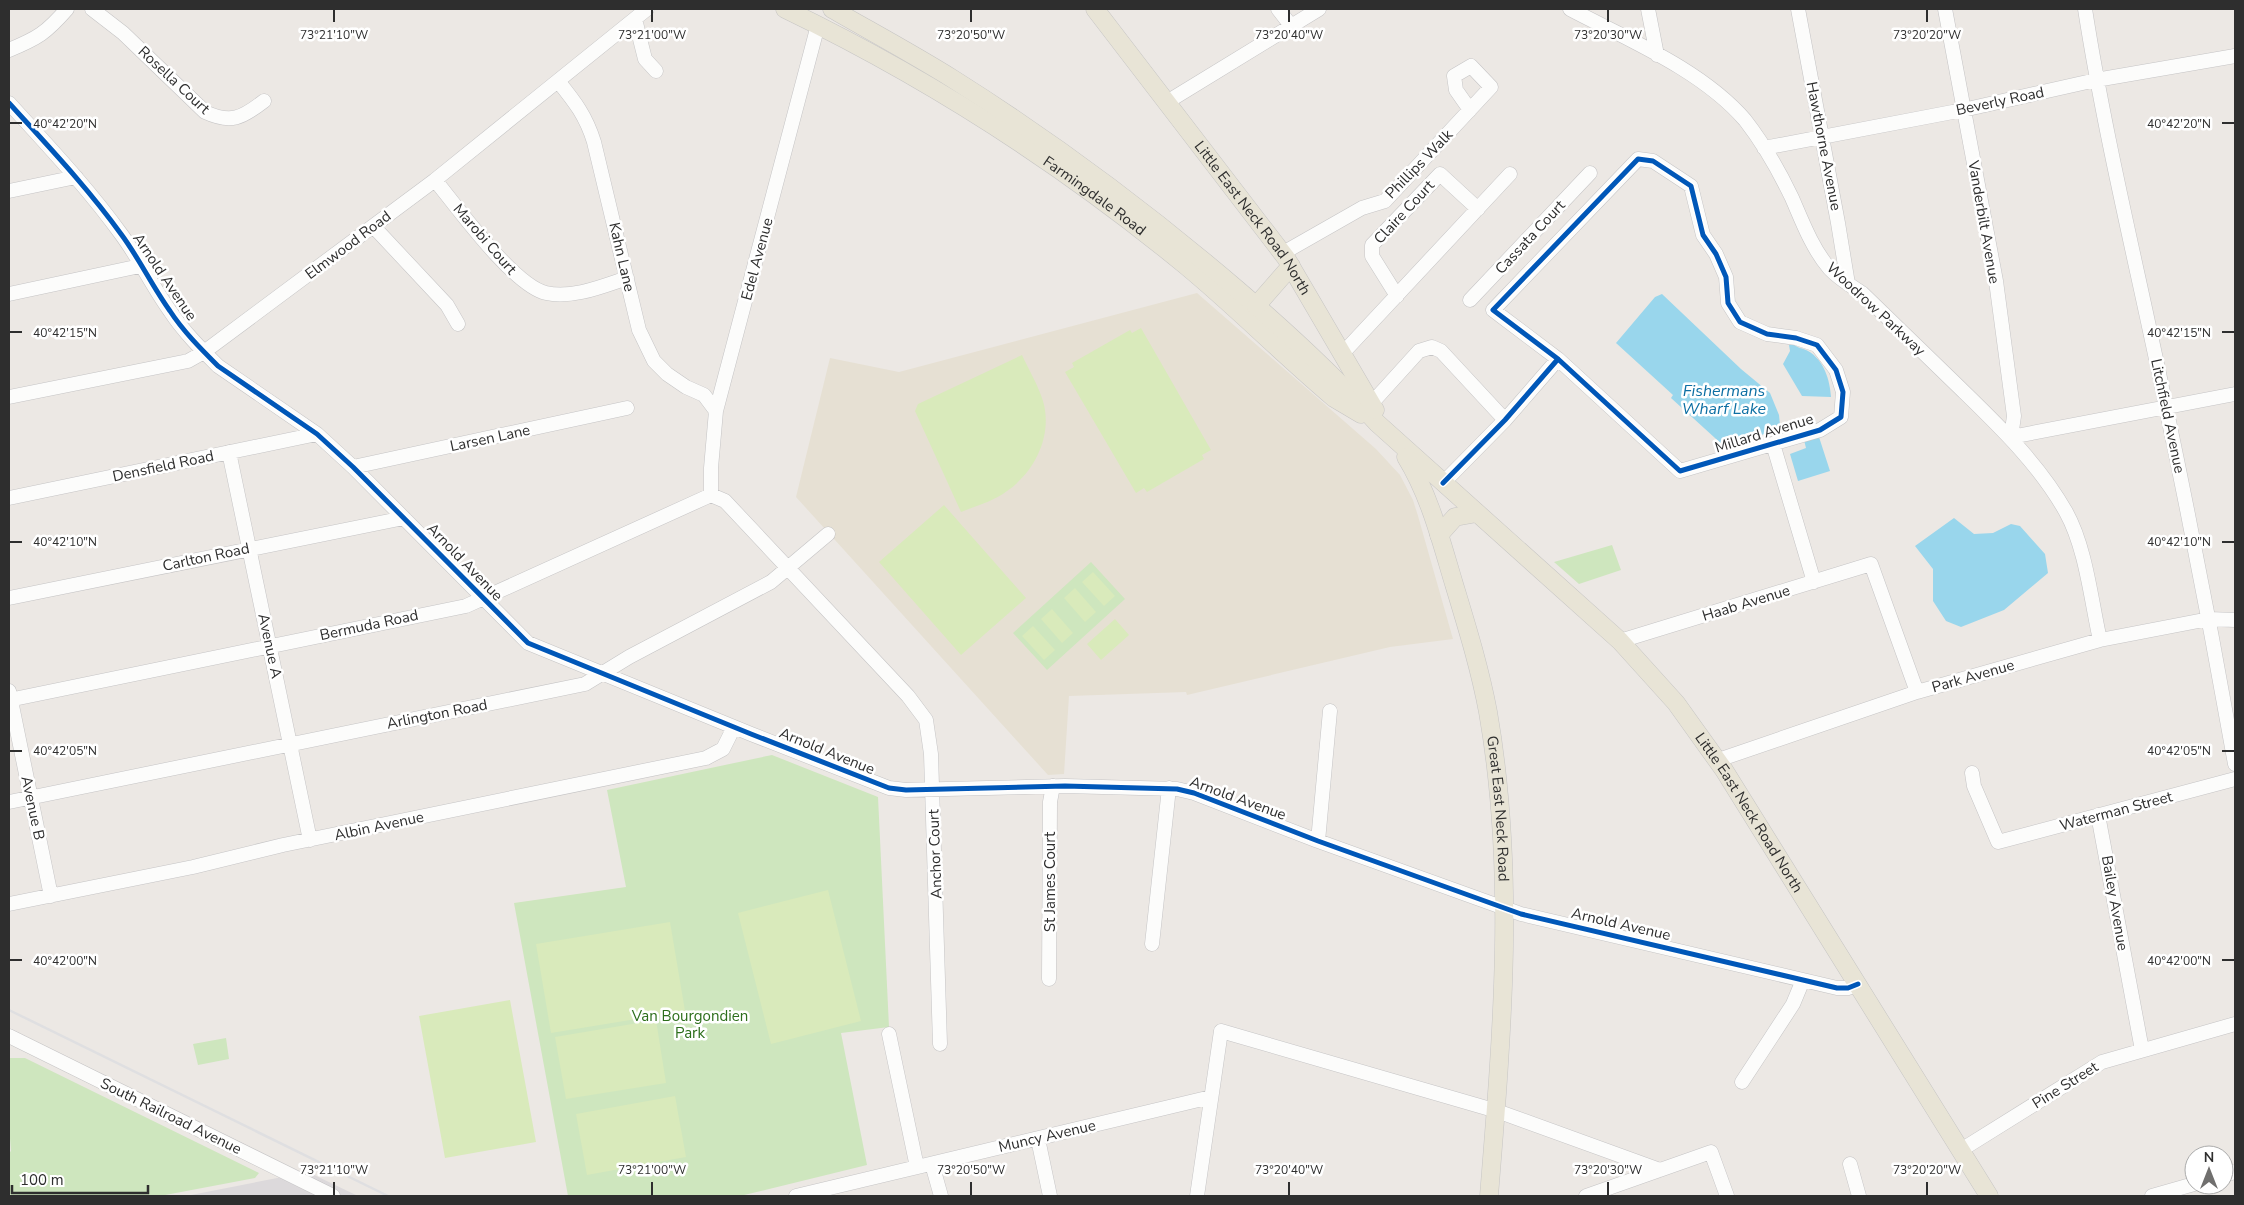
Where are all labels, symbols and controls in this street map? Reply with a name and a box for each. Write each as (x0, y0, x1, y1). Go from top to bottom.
text: 73°21'10"W (300, 27, 368, 43)
text: 73°21'00"W (618, 27, 686, 43)
text: 73°20'50"W (937, 27, 1005, 43)
text: 73°20'40"W (1255, 27, 1323, 43)
text: 73°20'30"W (1574, 27, 1642, 43)
text: 73°20'20"W (1893, 27, 1961, 43)
street label: Rosella Court (134, 42, 215, 119)
street label: Hawthorne Avenue (1802, 80, 1846, 212)
street label: Beverly Road (1954, 82, 2046, 120)
text: 40°42'20"N (33, 116, 97, 132)
text: 40°42'20"N (2147, 116, 2211, 132)
street label: Phillips Walk (1381, 125, 1458, 203)
street label: Little East Neck Road North (1190, 137, 1316, 299)
street label: Farmingdale Road (1039, 151, 1150, 240)
street label: Vanderbilt Avenue (1963, 158, 2005, 285)
street label: Claire Court (1369, 175, 1439, 248)
street label: Cassata Court (1490, 195, 1570, 278)
street label: Marobi Court (449, 199, 522, 279)
street label: Elmwood Road (301, 206, 395, 284)
street label: Edel Avenue (736, 215, 778, 303)
street label: Kahn Lane (604, 220, 640, 294)
street label: Arnold Avenue (128, 229, 202, 325)
street label: Woodrow Parkway (1822, 258, 1930, 360)
text: 40°42'15"N (33, 325, 97, 341)
text: 40°42'15"N (2147, 325, 2211, 341)
street label: Litchfield Avenue (2146, 357, 2190, 475)
water label: Fishermans Wharf Lake (1682, 380, 1767, 420)
street label: Millard Avenue (1712, 409, 1816, 457)
street label: Larsen Lane (448, 420, 532, 456)
street label: Densfield Road (111, 446, 215, 486)
street label: Arnold Avenue (423, 519, 507, 605)
text: 40°42'10"N (33, 534, 97, 550)
text: 40°42'10"N (2147, 534, 2211, 550)
street label: Carlton Road (161, 538, 251, 576)
street label: Haab Avenue (1700, 580, 1792, 626)
street label: Bermuda Road (318, 605, 420, 645)
street label: Avenue A (253, 612, 287, 680)
street label: Park Avenue (1929, 655, 2017, 697)
street label: Arlington Road (385, 694, 489, 734)
street label: Arnold Avenue (776, 723, 878, 779)
street label: Little East Neck Road North (1690, 729, 1808, 896)
street label: Great East Neck Road (1482, 734, 1514, 882)
text: 40°42'05"N (33, 743, 97, 759)
text: 40°42'05"N (2147, 743, 2211, 759)
street label: Arnold Avenue (1187, 771, 1289, 825)
street label: Avenue B (16, 774, 50, 842)
street label: Waterman Street (2057, 786, 2175, 836)
street label: Albin Avenue (332, 807, 426, 845)
street label: Anchor Court (923, 808, 947, 899)
street label: St James Court (1040, 831, 1060, 932)
street label: Bailey Avenue (2097, 854, 2133, 952)
street label: Arnold Avenue (1569, 903, 1673, 945)
text: 40°42'00"N (33, 953, 97, 969)
text: 40°42'00"N (2147, 953, 2211, 969)
park label: Van Bourgondien Park (631, 1006, 748, 1043)
street label: Pine Street (2028, 1056, 2102, 1113)
street label: South Railroad Avenue (97, 1073, 245, 1159)
street label: Muncy Avenue (996, 1115, 1098, 1157)
north arrow (2184, 1145, 2234, 1195)
text: N (2204, 1148, 2214, 1167)
scale bar (12, 1162, 149, 1194)
text: 73°21'10"W (300, 1162, 368, 1178)
text: 73°21'00"W (618, 1162, 686, 1178)
text: 73°20'50"W (937, 1162, 1005, 1178)
text: 73°20'40"W (1255, 1162, 1323, 1178)
text: 73°20'30"W (1574, 1162, 1642, 1178)
text: 73°20'20"W (1893, 1162, 1961, 1178)
text: 100 m (20, 1170, 64, 1190)

